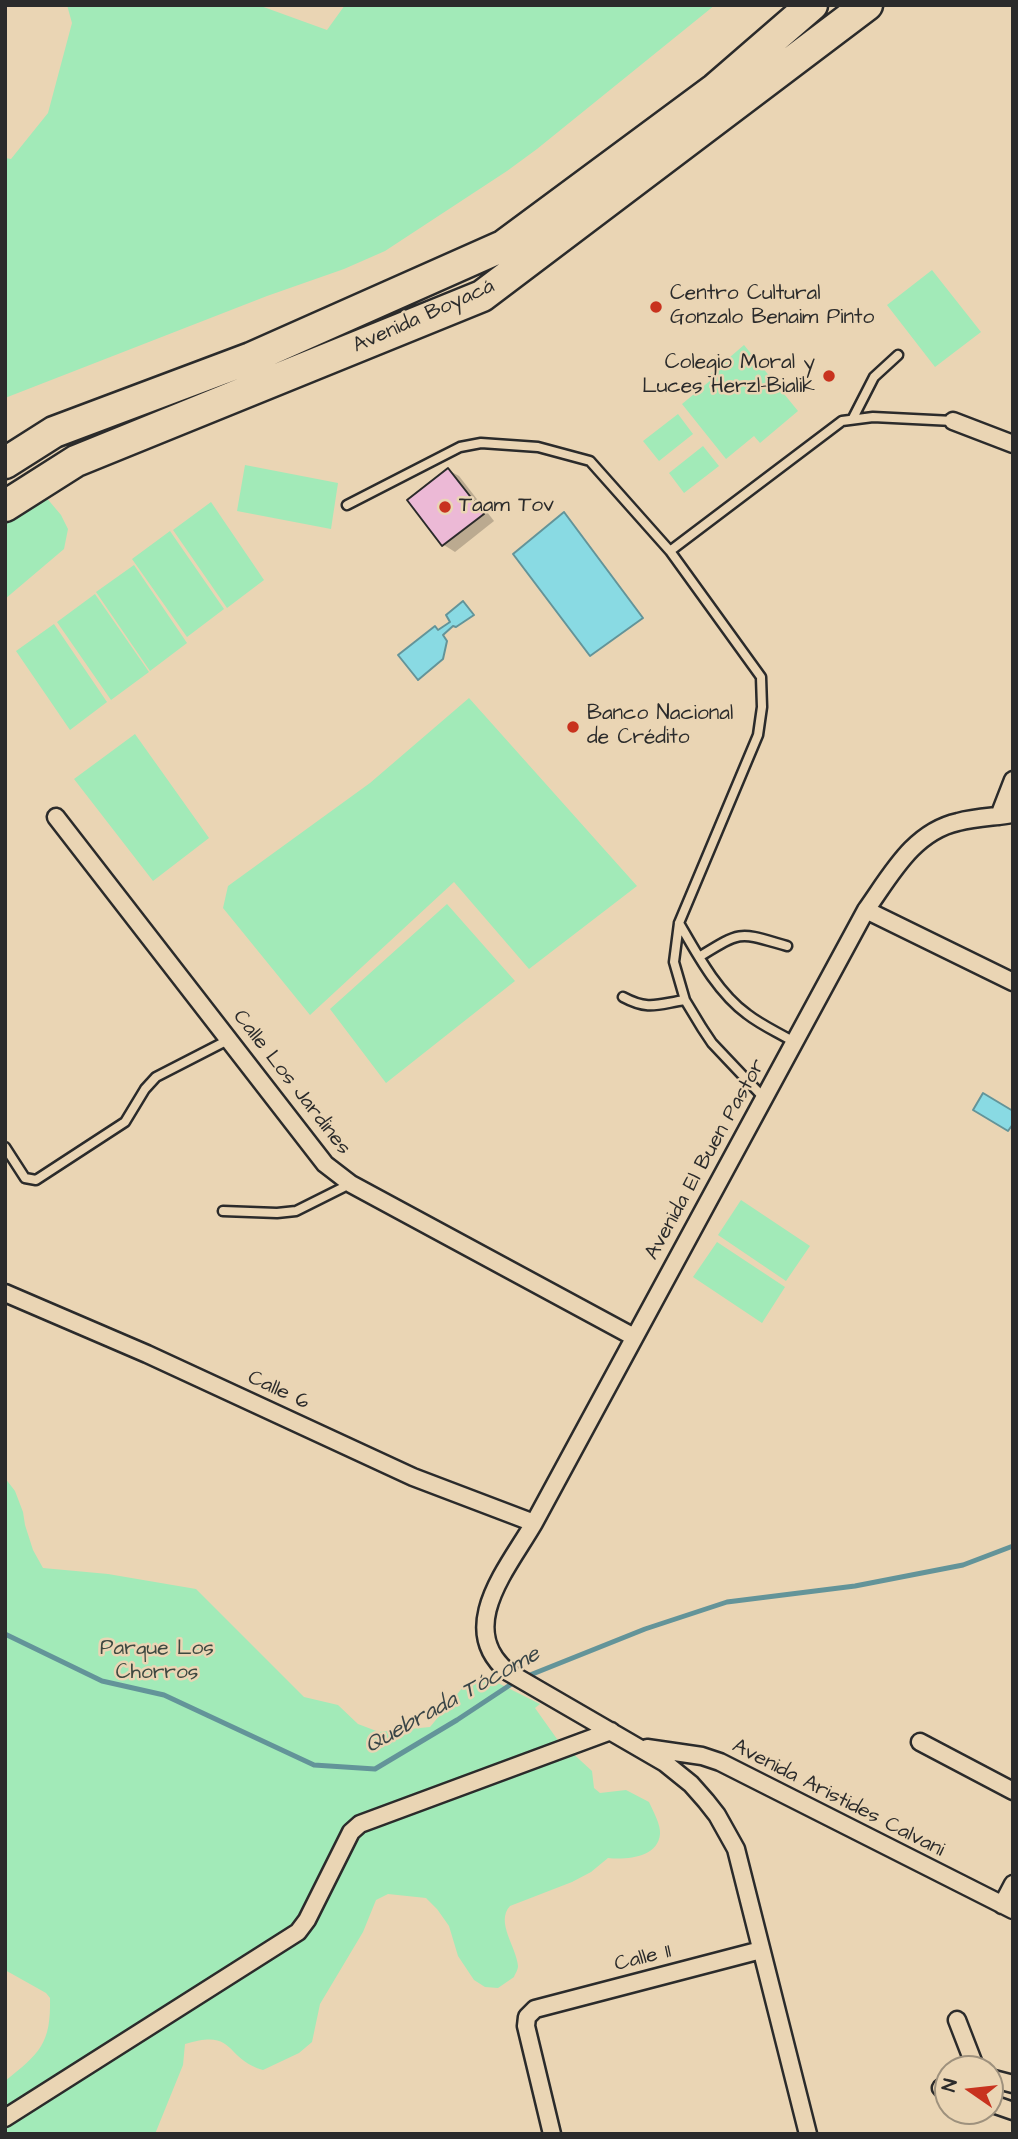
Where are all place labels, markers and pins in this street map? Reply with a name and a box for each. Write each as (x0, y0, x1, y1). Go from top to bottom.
place label: Centro Cultural Gonzalo Benaim Pinto (670, 282, 874, 332)
marker: Centro Cultural Gonzalo Benaim Pinto (648, 299, 664, 315)
place label: Colegio Moral y Luces Herzl-Bialik (642, 351, 815, 401)
marker: Colegio Moral y Luces Herzl-Bialik (821, 368, 837, 384)
place label: Taam Tov (459, 494, 554, 520)
marker: Taam Tov (437, 499, 453, 515)
place label: Banco Nacional de Crédito (587, 702, 733, 752)
marker: Banco Nacional de Crédito (565, 719, 581, 735)

